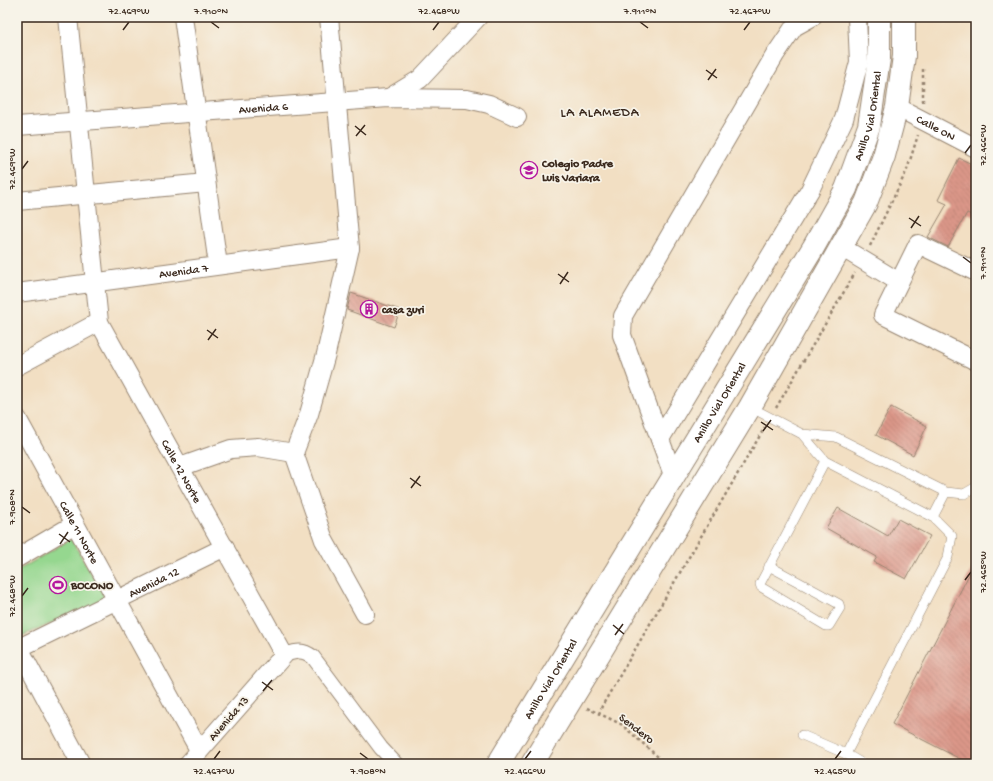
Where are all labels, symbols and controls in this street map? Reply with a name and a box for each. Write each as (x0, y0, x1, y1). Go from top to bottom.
text: 72.469°W (107, 6, 150, 18)
text: 7.910°N (193, 6, 229, 18)
text: 72.468°W (417, 6, 460, 18)
text: 7.911°N (623, 6, 657, 18)
text: 72.467°W (728, 6, 771, 18)
street label: Anillo Vial Oriental (852, 70, 886, 163)
street label: Avenida 6 (238, 100, 290, 118)
district label: LA ALAMEDA (561, 106, 640, 121)
street label: Calle 0N (913, 113, 957, 145)
text: 72.466°W (978, 124, 990, 167)
text: 72.469°W (7, 148, 19, 191)
place label: Colegio Padre Luis Variara (541, 158, 614, 186)
school or university icon: Colegio Padre Luis Variara (519, 160, 539, 180)
text: 7.911°N (978, 246, 990, 280)
street label: Avenida 7 (158, 262, 210, 283)
building icon: casa zuri (359, 299, 379, 319)
place label: casa zuri (382, 304, 425, 318)
street label: Anillo Vial Oriental (691, 360, 751, 446)
street label: Calle 12 Norte (157, 438, 204, 507)
text: 7.908°N (7, 489, 19, 526)
street label: Calle 11 Norte (55, 499, 101, 568)
text: 72.465°W (978, 551, 990, 594)
street label: Avenida 12 (127, 566, 182, 602)
text: 72.468°W (7, 575, 19, 618)
sports icon: BOCONO (48, 575, 68, 595)
place label: BOCONO (70, 580, 114, 594)
street label: Anillo Vial Oriental (522, 637, 582, 722)
street label: Avenida 13 (206, 694, 253, 744)
street label: Sendero (615, 711, 656, 748)
text: 72.467°W (192, 766, 235, 778)
text: 7.908°N (349, 766, 386, 778)
text: 72.466°W (503, 766, 546, 778)
text: 72.465°W (813, 766, 856, 778)

